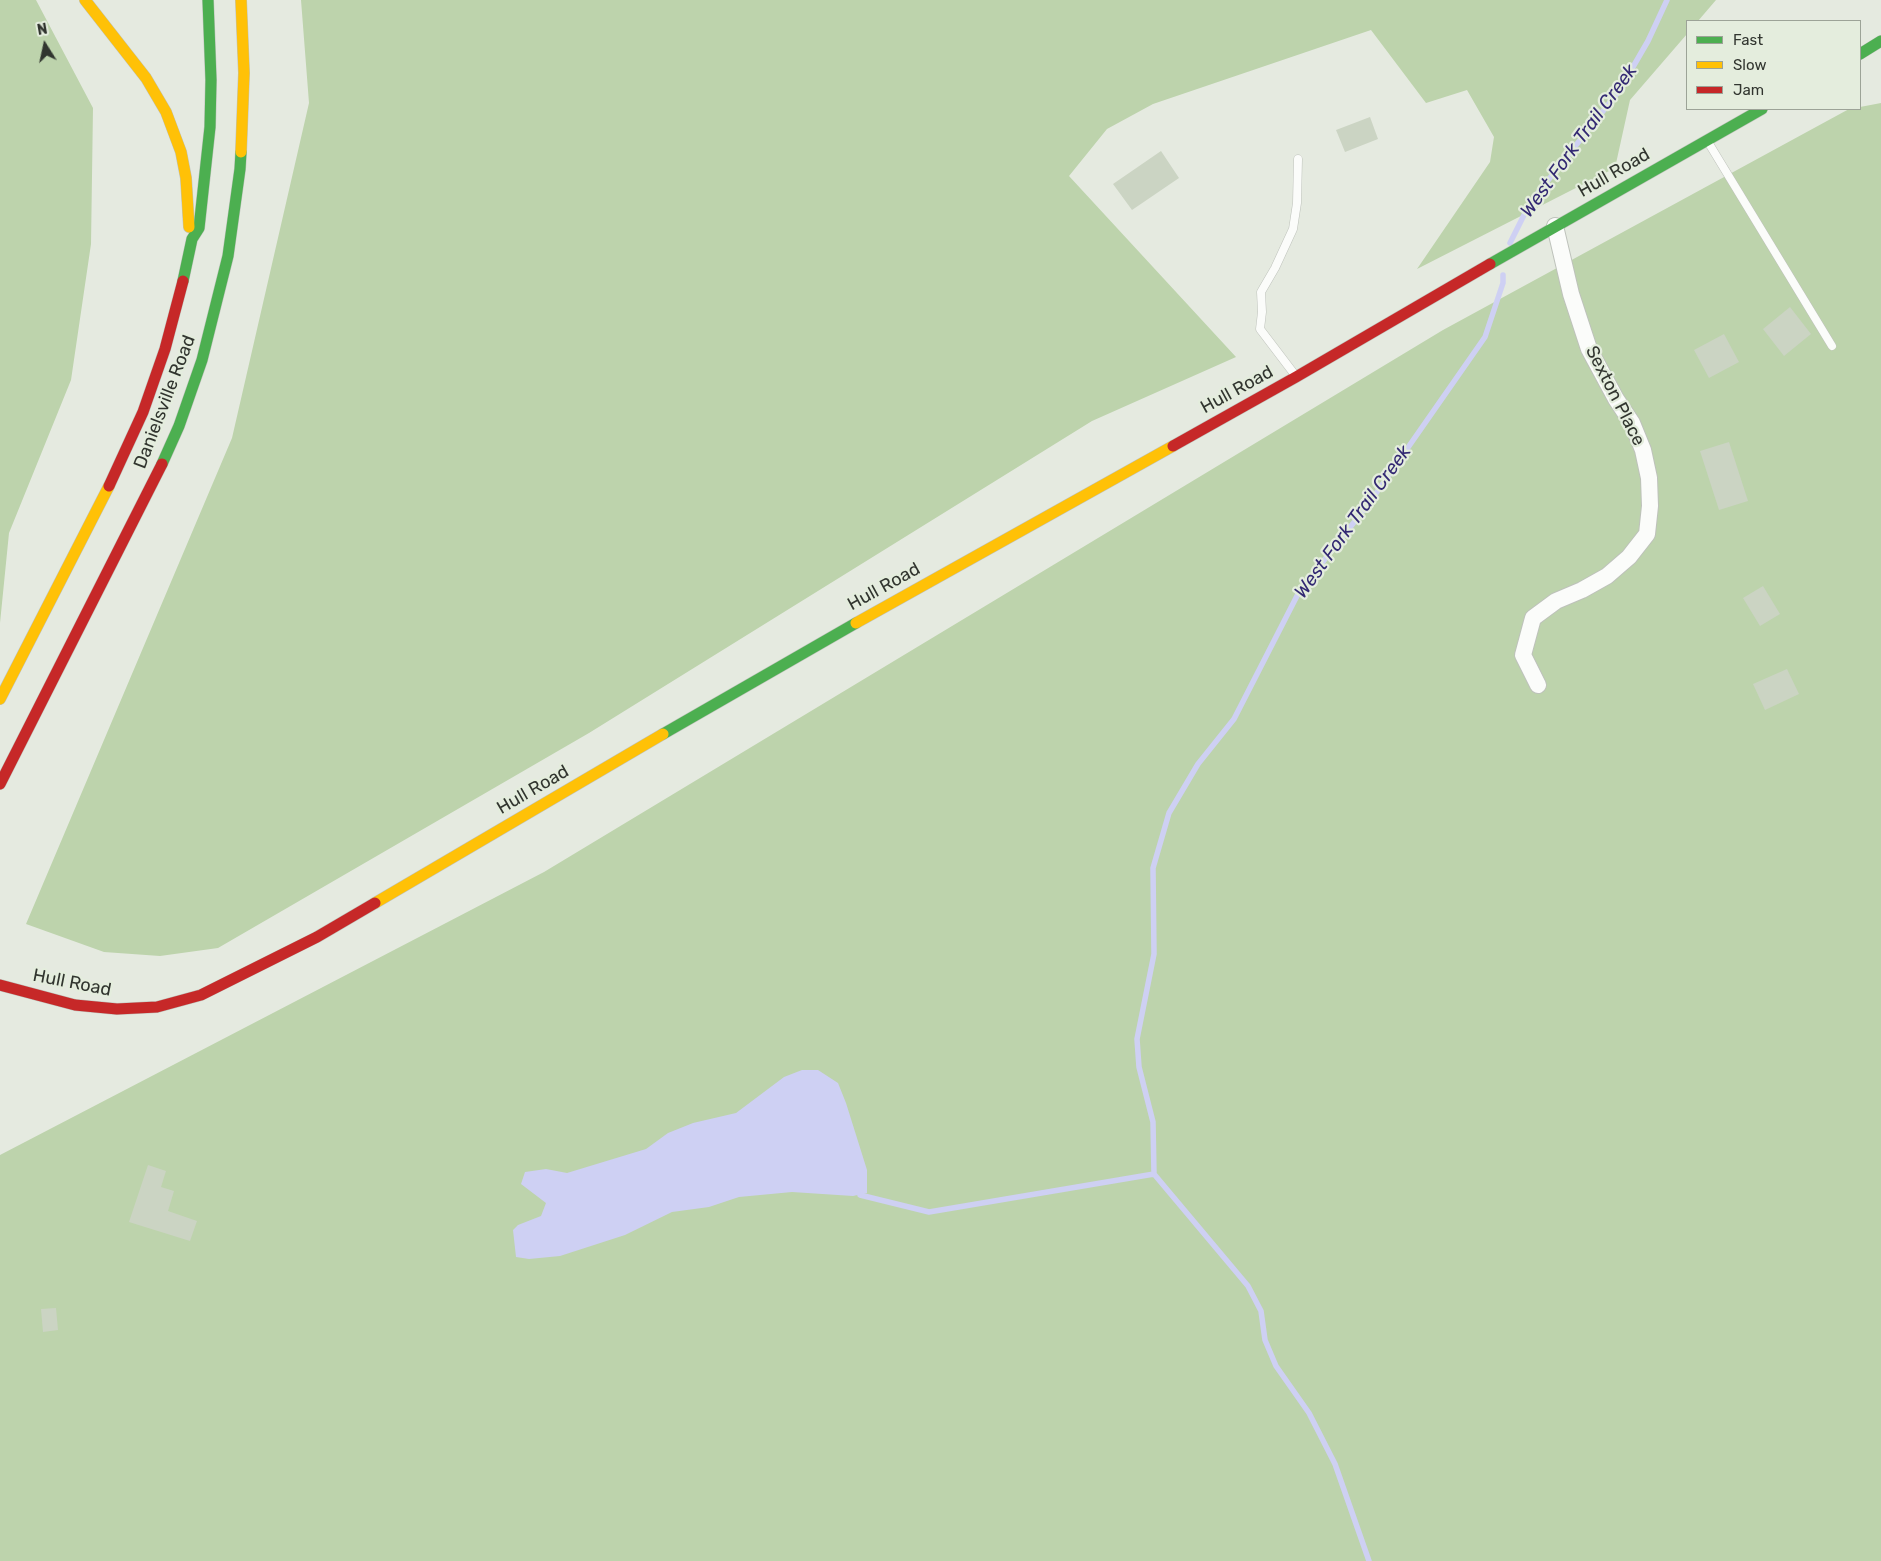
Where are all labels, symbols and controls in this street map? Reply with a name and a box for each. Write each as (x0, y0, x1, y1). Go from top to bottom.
north arrow (20, 20, 70, 70)
text: N (36, 20, 49, 39)
legend (1686, 20, 1861, 110)
text: Fast (1733, 31, 1763, 49)
text: Slow (1733, 56, 1766, 74)
water label: West Fork Trail Creek (1516, 60, 1642, 222)
text: Jam (1733, 81, 1764, 99)
street label: Hull Road (1574, 144, 1654, 202)
street label: Danielsville Road (130, 332, 200, 472)
street label: Sexton Place (1581, 342, 1649, 450)
street label: Hull Road (1197, 361, 1277, 419)
water label: West Fork Trail Creek (1290, 441, 1416, 603)
street label: Hull Road (844, 558, 924, 616)
street label: Hull Road (493, 761, 573, 819)
street label: Hull Road (31, 965, 113, 1001)

